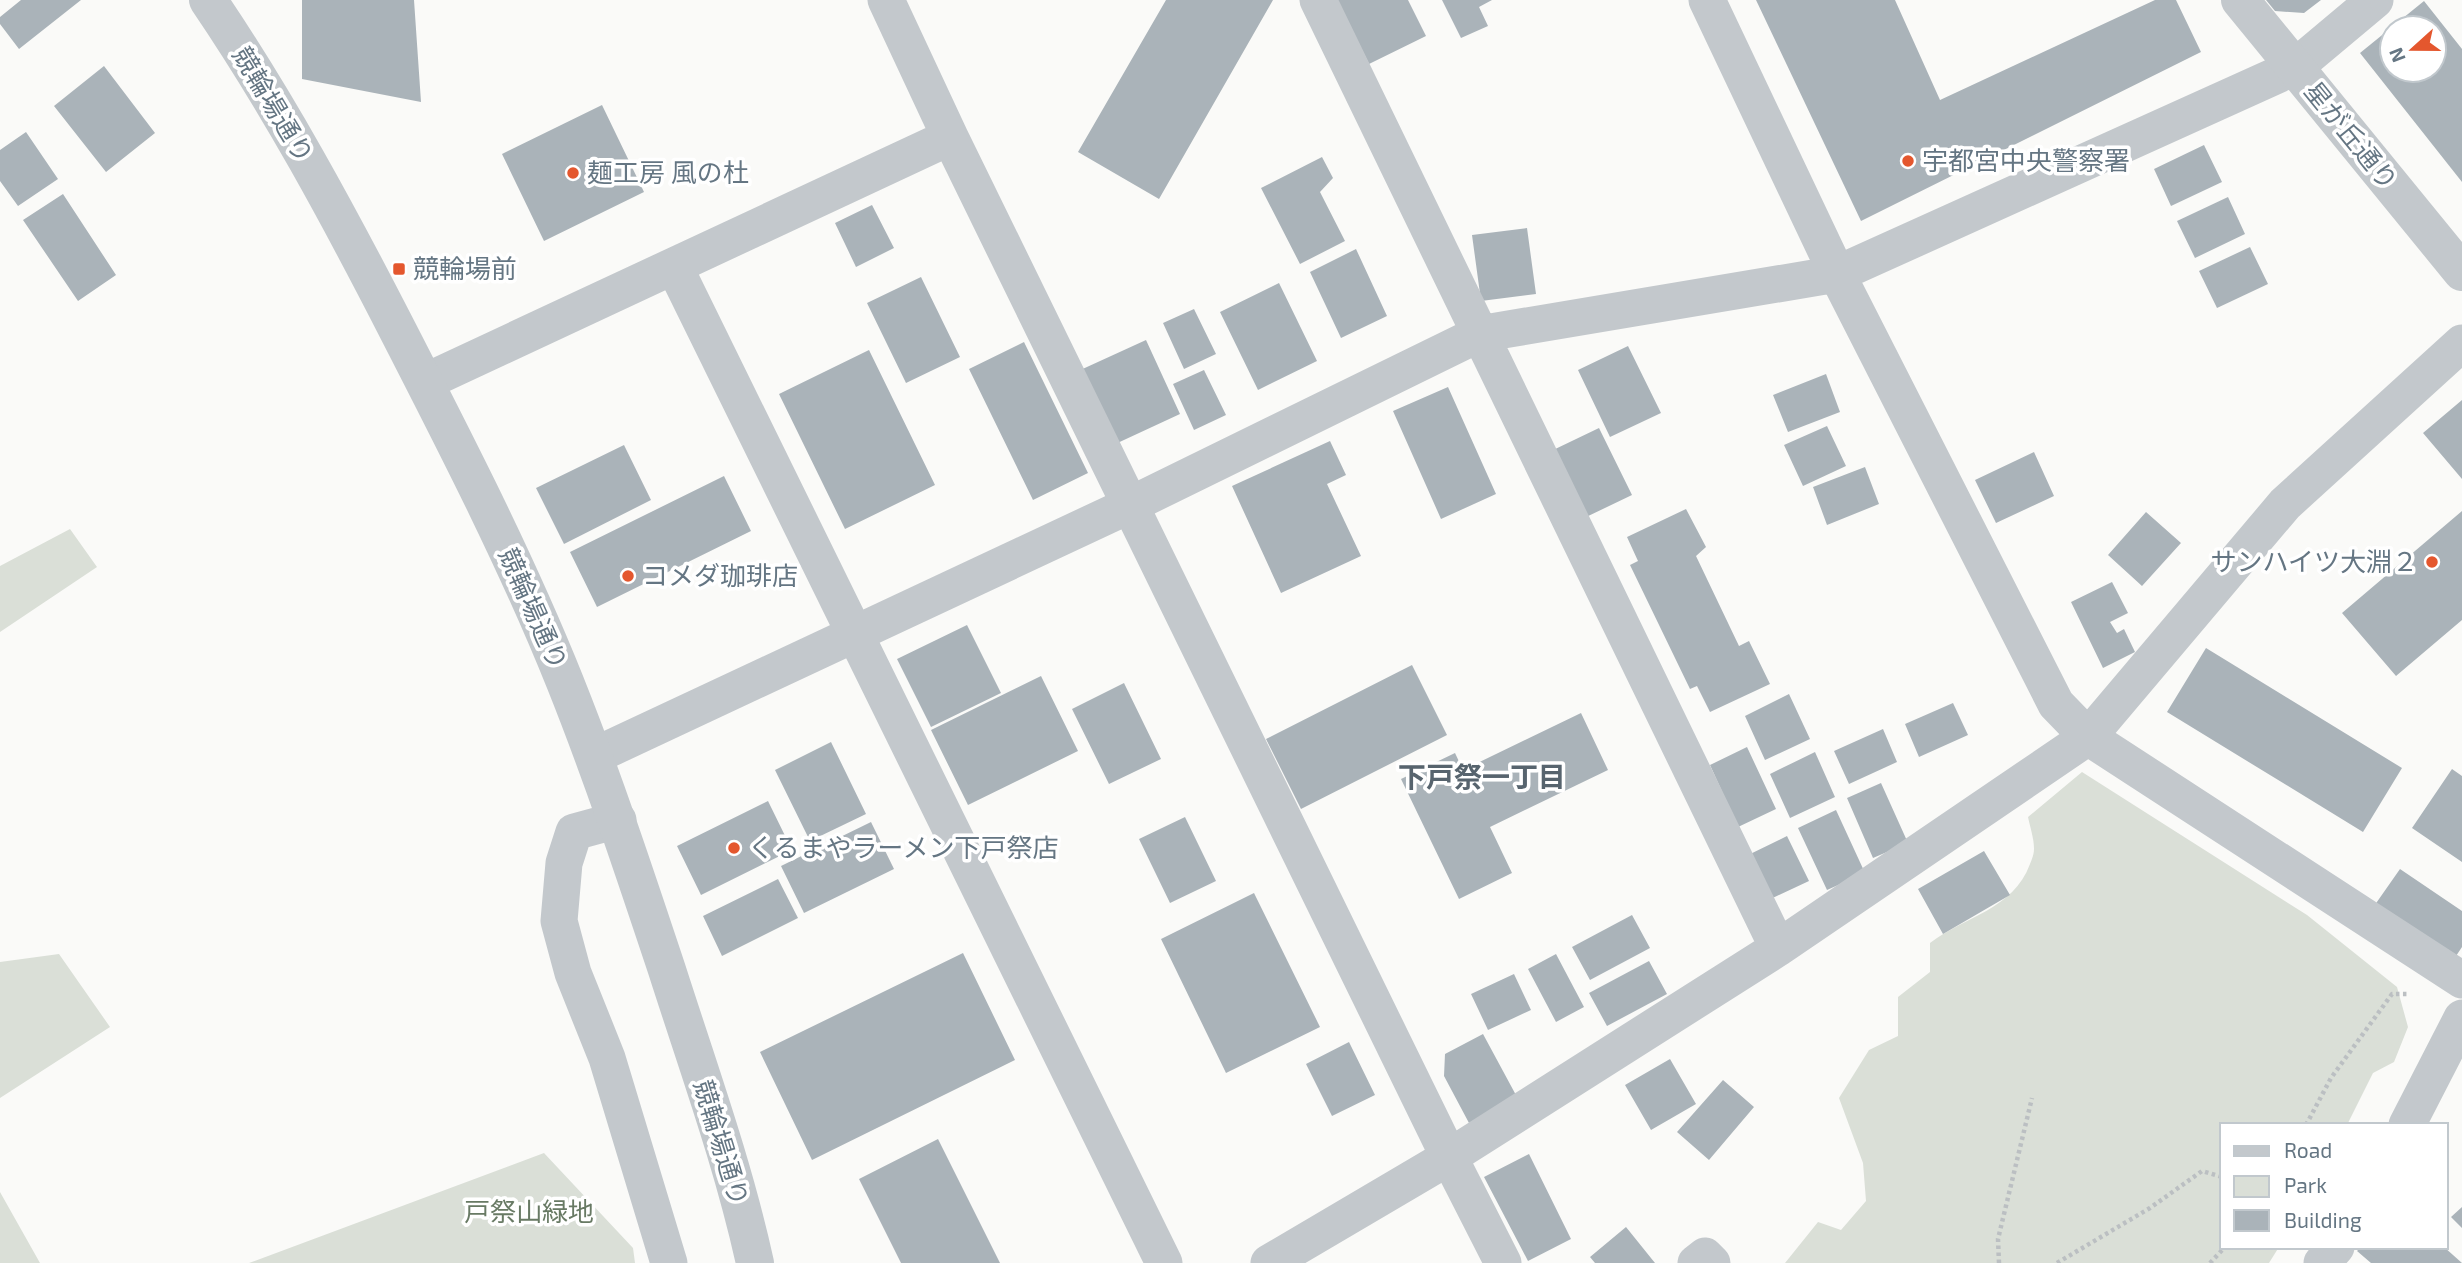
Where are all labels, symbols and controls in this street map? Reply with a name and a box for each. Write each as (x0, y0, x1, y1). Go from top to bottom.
north arrow (2378, 14, 2448, 84)
street label: 競輪場通り (228, 41, 321, 168)
text: N (2383, 45, 2410, 66)
street label: 星が丘通り (2299, 75, 2405, 195)
place label: 宇都宮中央警察署 (1922, 144, 2130, 175)
marker: 宇都宮中央警察署 (1900, 153, 1916, 169)
place label: 麺工房 風の杜 (587, 156, 749, 187)
marker: 麺工房 風の杜 (565, 165, 581, 181)
place label: 競輪場前 (413, 252, 517, 283)
marker: 競輪場前 (391, 261, 407, 277)
street label: 競輪場通り (494, 543, 575, 674)
place label: サンハイツ大淵２ (2211, 545, 2418, 576)
marker: サンハイツ大淵２ (2424, 554, 2440, 570)
place label: コメダ珈琲店 (642, 559, 798, 590)
marker: コメダ珈琲店 (620, 568, 636, 584)
district label: 下戸祭一丁目 (1398, 759, 1566, 793)
place label: くるまやラーメン下戸祭店 (748, 831, 1058, 862)
marker: くるまやラーメン下戸祭店 (726, 840, 742, 856)
street label: 競輪場通り (689, 1076, 756, 1209)
legend (2220, 1123, 2448, 1249)
text: Road (2284, 1137, 2332, 1162)
text: Park (2284, 1172, 2327, 1197)
park label: 戸祭山緑地 (464, 1195, 594, 1226)
text: Building (2284, 1207, 2362, 1232)

